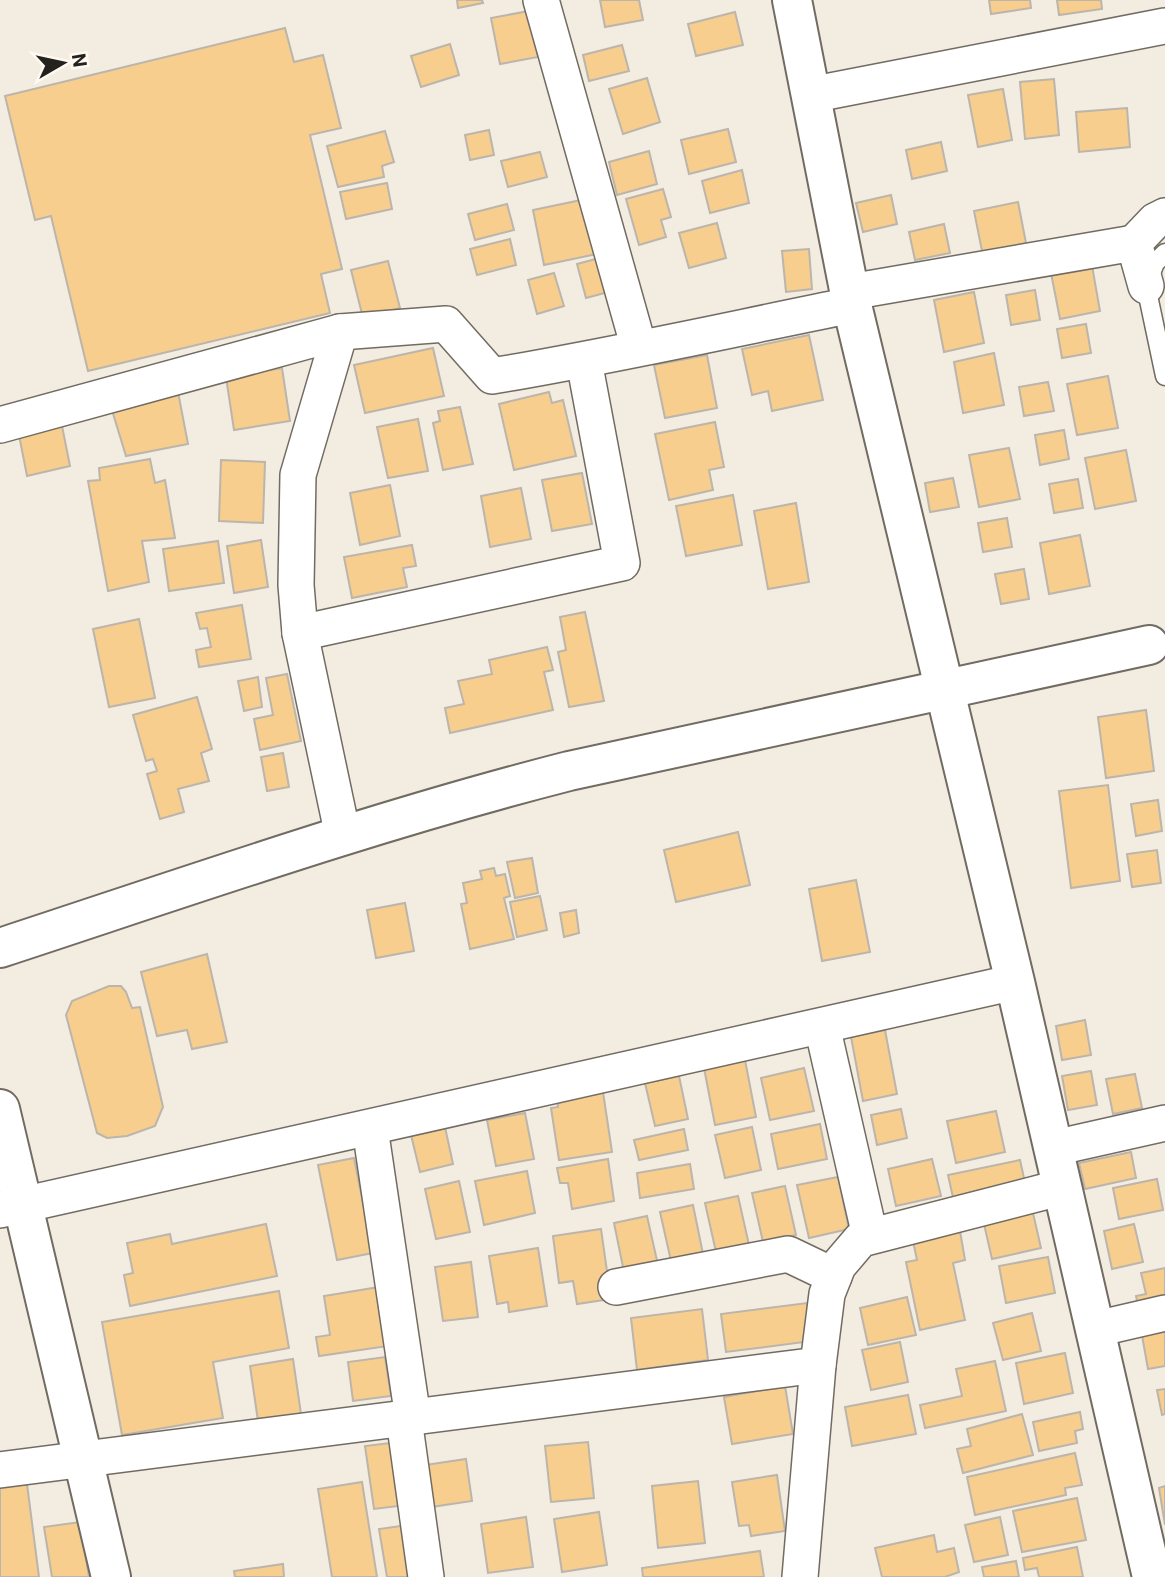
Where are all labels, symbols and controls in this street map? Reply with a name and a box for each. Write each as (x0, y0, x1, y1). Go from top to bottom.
north arrow (28, 28, 98, 98)
text: N (67, 52, 92, 69)

